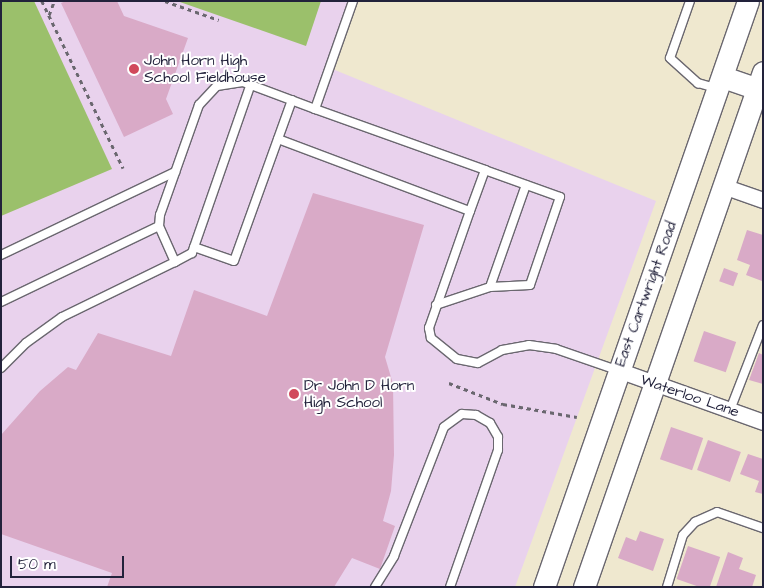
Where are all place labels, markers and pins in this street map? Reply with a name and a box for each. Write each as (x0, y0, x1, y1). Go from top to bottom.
place label: John Horn High School Fieldhouse (144, 51, 266, 86)
marker: John Horn High School Fieldhouse (128, 63, 140, 75)
place label: Dr John D Horn High School (304, 376, 414, 411)
marker: Dr John D Horn High School (288, 388, 300, 400)

